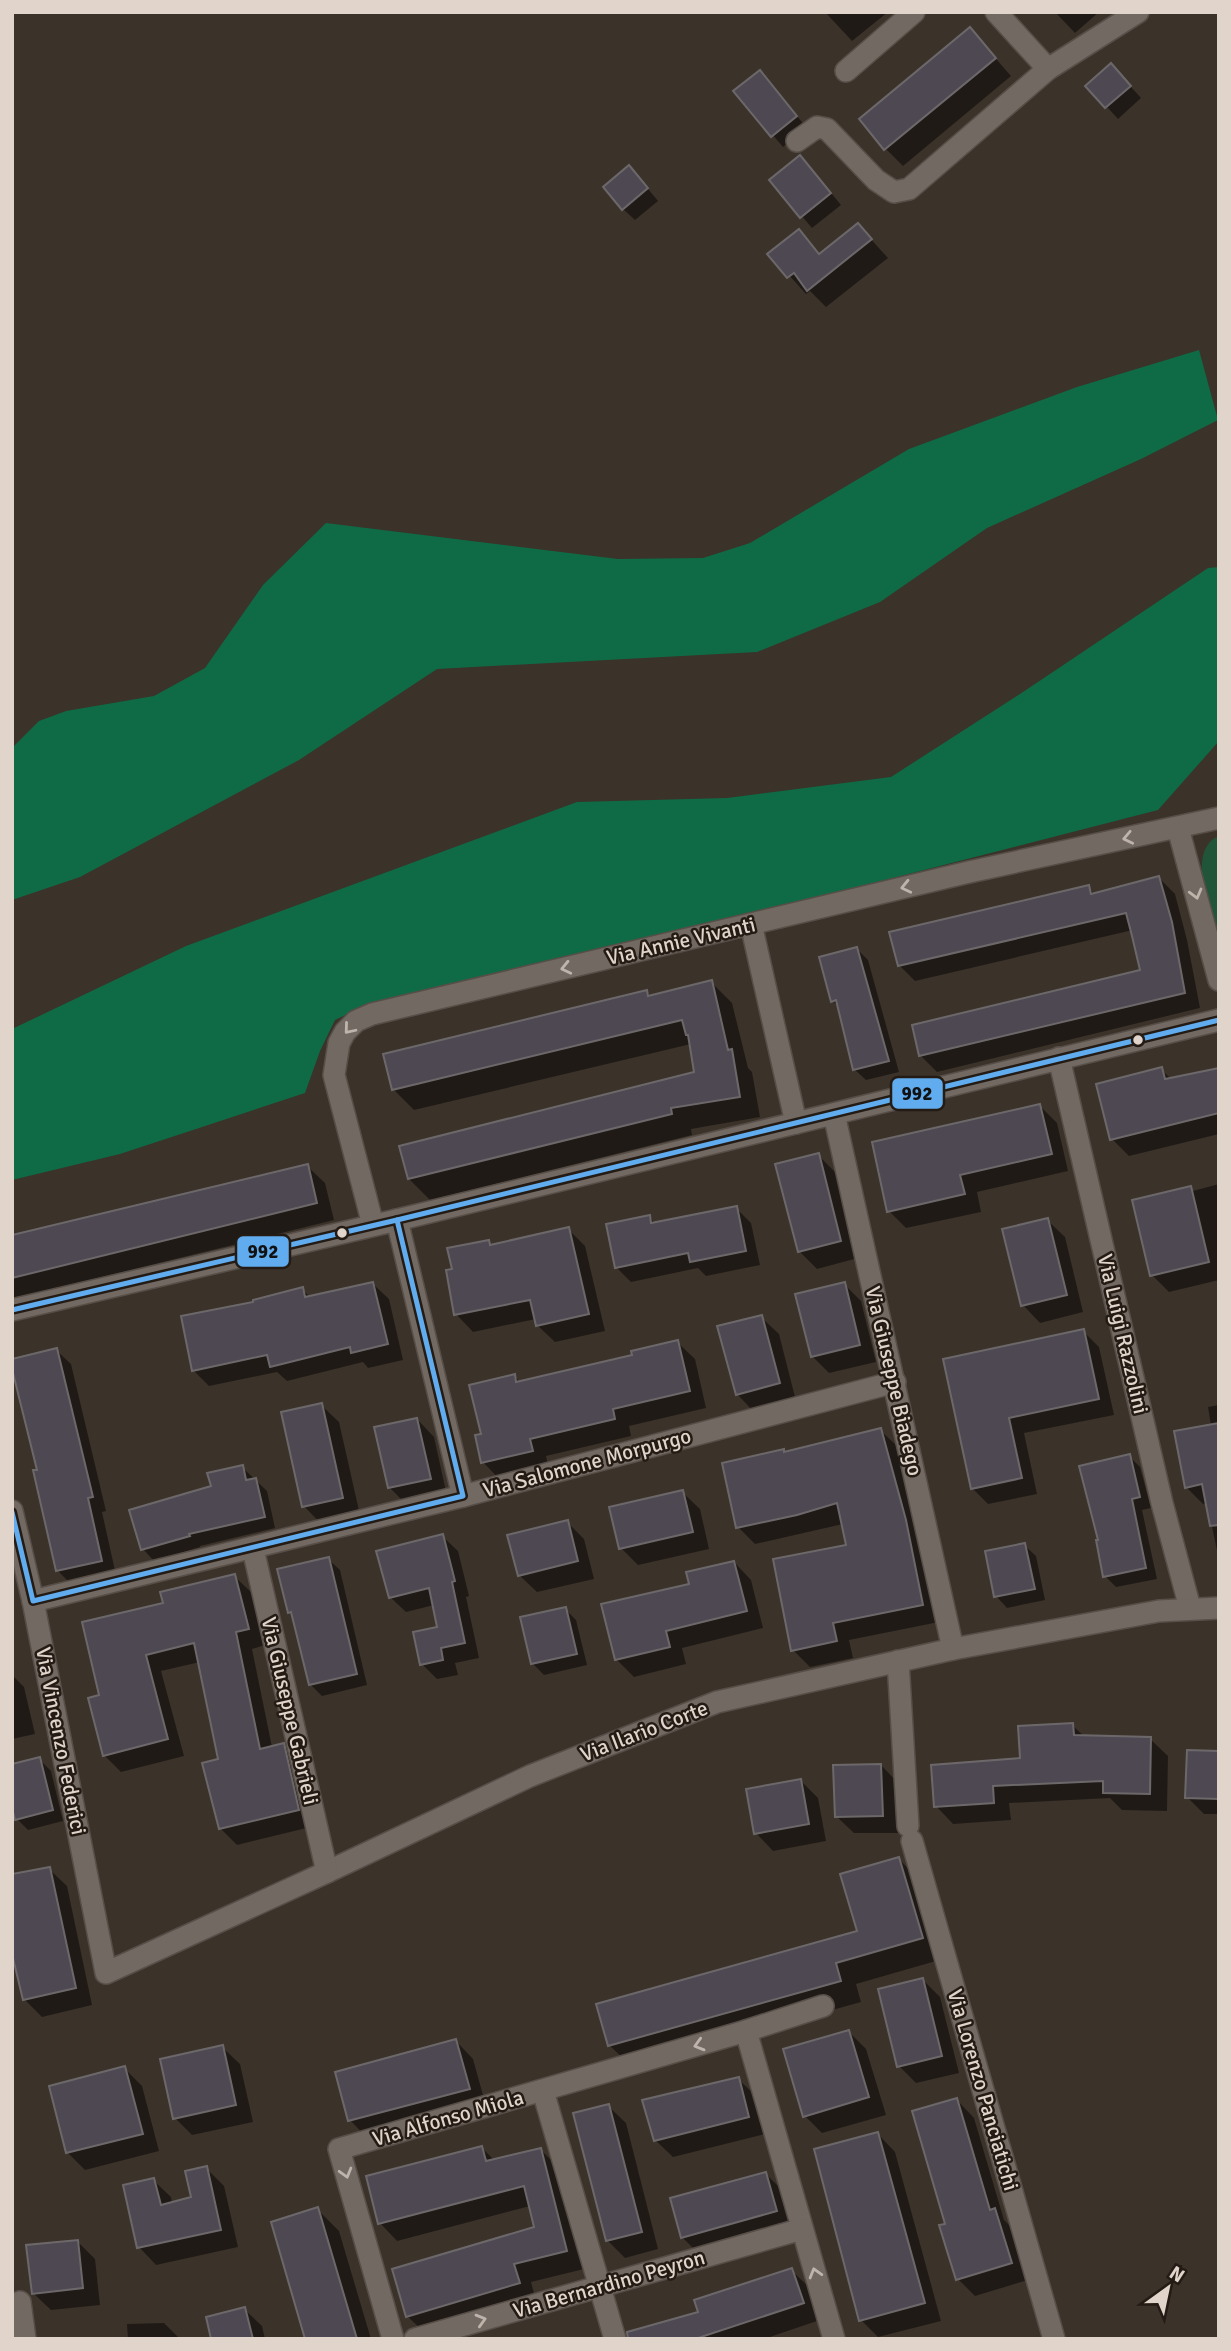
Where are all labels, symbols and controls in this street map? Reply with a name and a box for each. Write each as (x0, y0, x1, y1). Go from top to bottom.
one-way arrow (1122, 830, 1134, 845)
one-way arrow (900, 879, 912, 894)
one-way arrow (1188, 888, 1202, 900)
street label: Via Annie Vivanti (604, 911, 758, 971)
one-way arrow (560, 960, 572, 974)
one-way arrow (345, 1021, 357, 1034)
unlabelled marker (1131, 1033, 1145, 1047)
line badge: 992 (891, 1077, 944, 1110)
text: 992 (902, 1082, 932, 1106)
unlabelled marker (335, 1226, 349, 1240)
line badge: 992 (236, 1235, 290, 1268)
text: 992 (248, 1240, 278, 1264)
street label: Via Luigi Razzolini (1092, 1252, 1154, 1416)
street label: Via Giuseppe Biadego (860, 1284, 928, 1478)
street label: Via Salomone Morpurgo (480, 1423, 694, 1503)
street label: Via Giuseppe Gabrieli (256, 1614, 324, 1808)
street label: Via Vincenzo Federici (30, 1645, 92, 1837)
street label: Via Ilario Corte (576, 1695, 712, 1767)
street label: Via Lorenzo Panciatichi (942, 1986, 1024, 2194)
one-way arrow (693, 2036, 705, 2051)
street label: Via Alfonso Miola (369, 2084, 527, 2152)
one-way arrow (338, 2167, 353, 2179)
street label: Via Bernardino Peyron (510, 2244, 708, 2324)
north arrow (1133, 2253, 1203, 2323)
text: N (1165, 2261, 1189, 2288)
one-way arrow (809, 2268, 824, 2280)
one-way arrow (474, 2314, 486, 2328)

